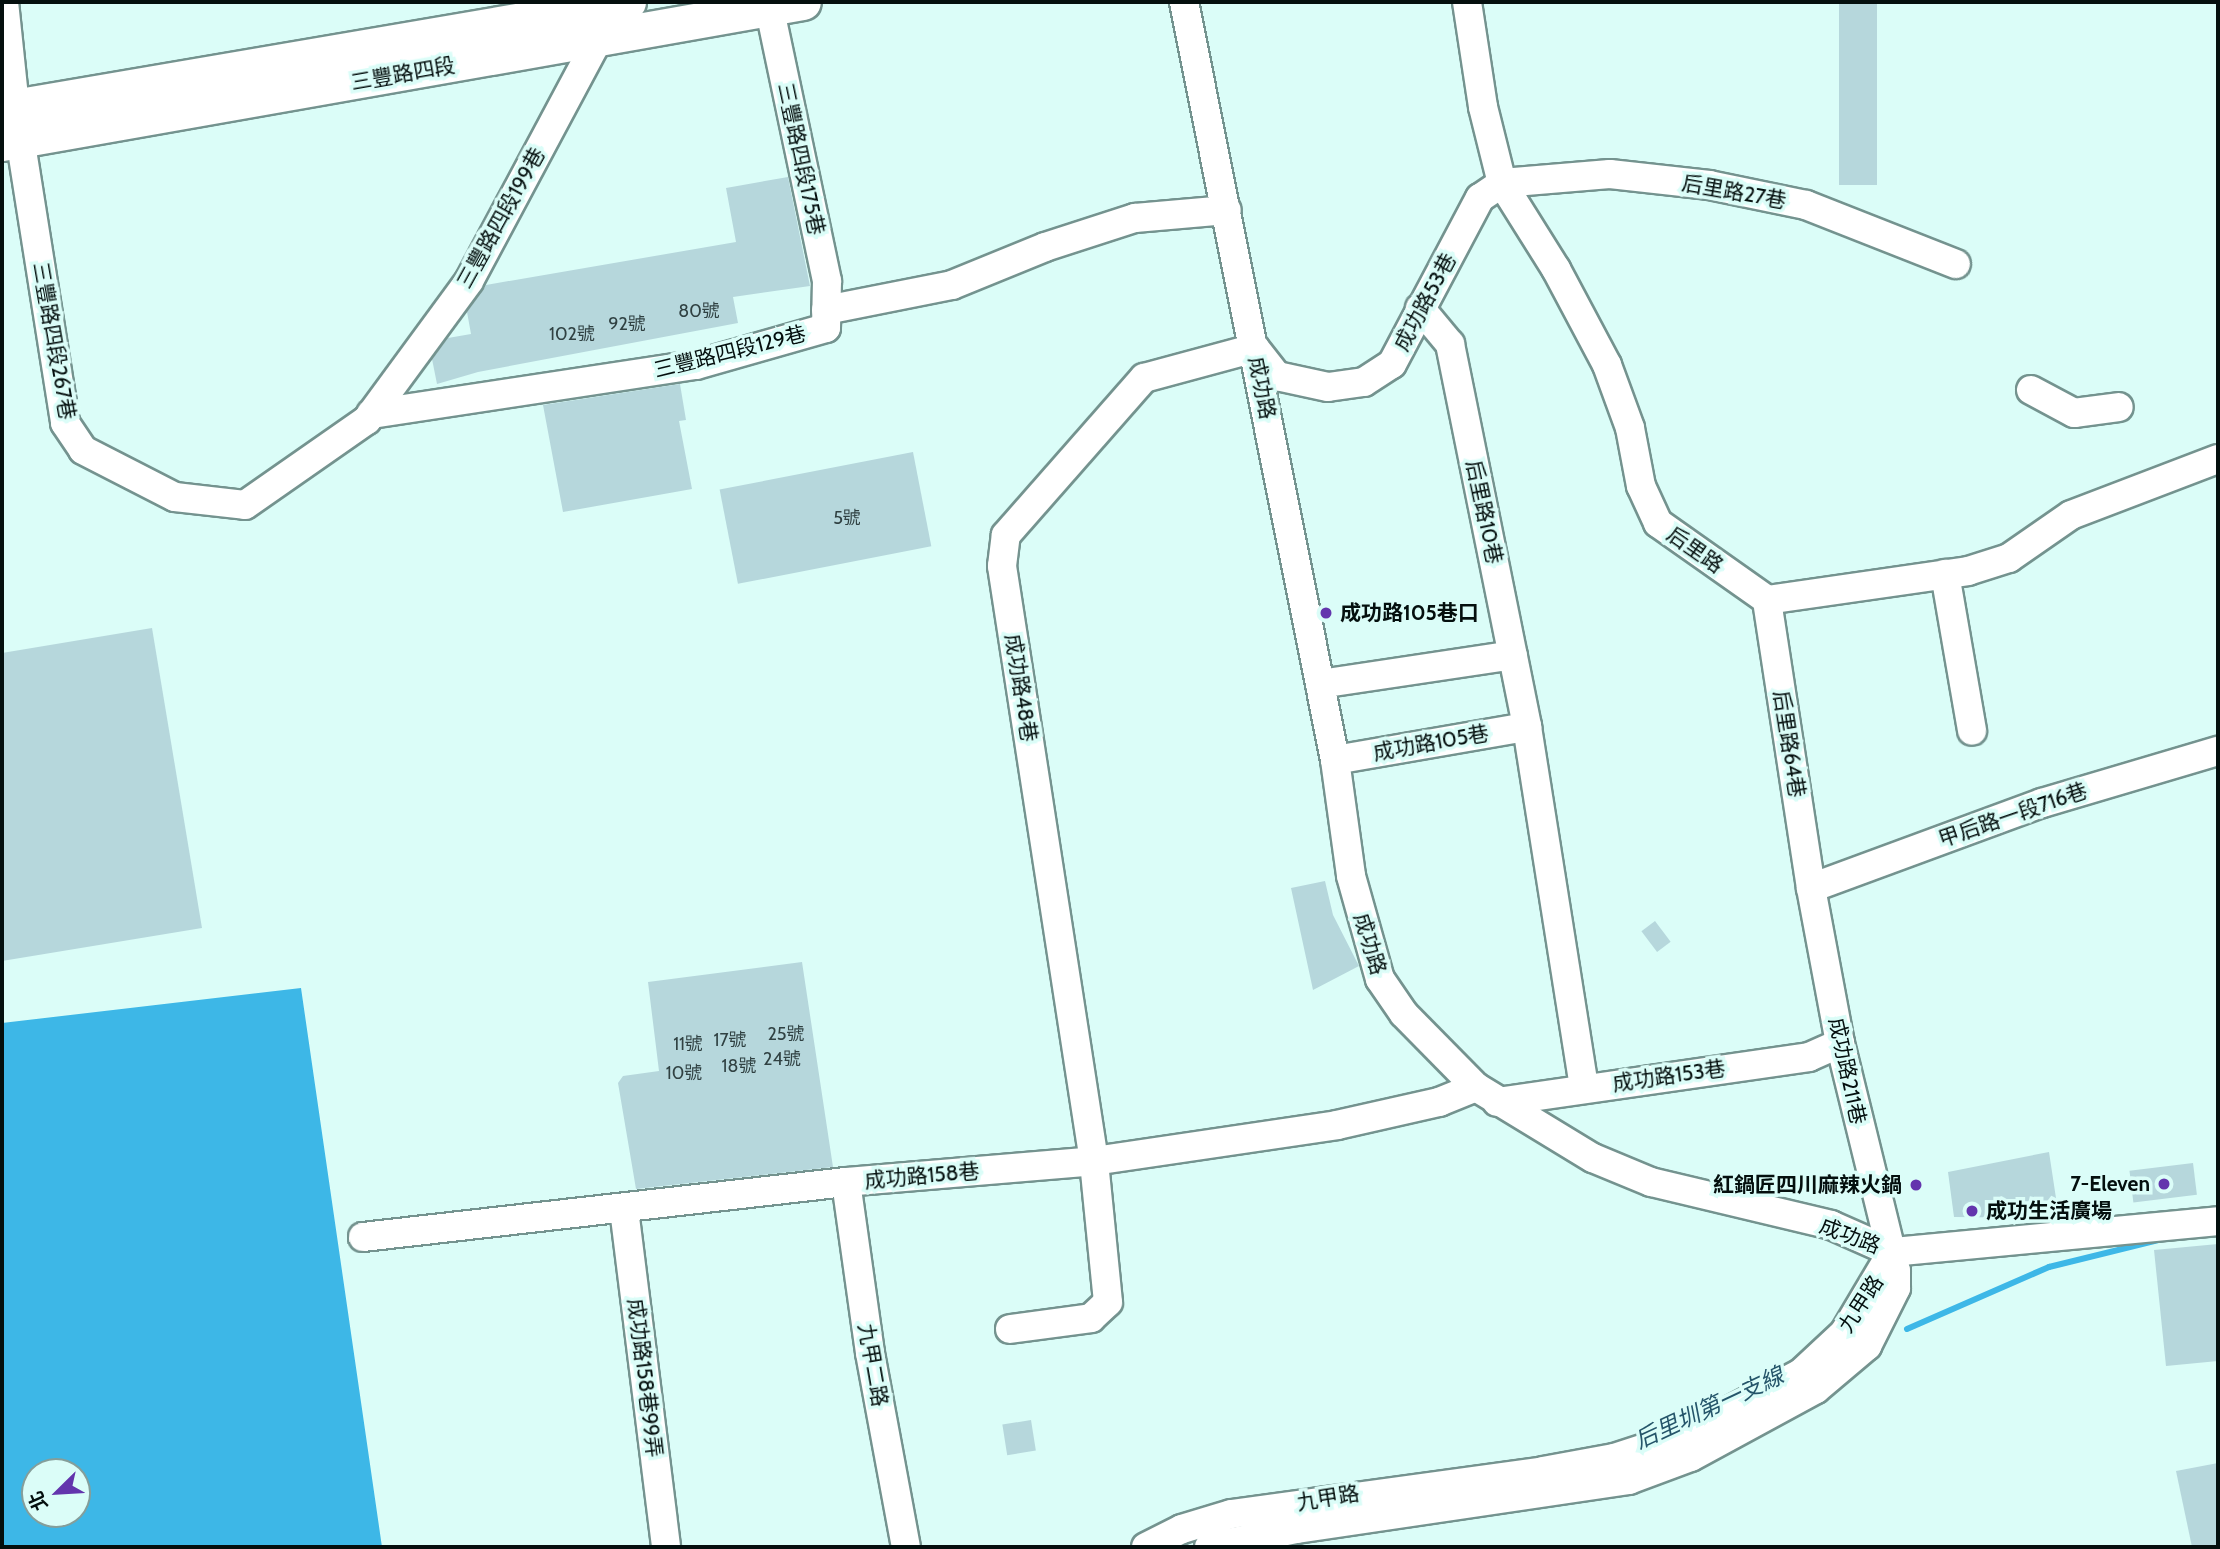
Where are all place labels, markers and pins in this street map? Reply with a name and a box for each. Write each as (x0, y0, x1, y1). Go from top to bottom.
place label: 成功路105巷口 (1340, 600, 1479, 626)
marker: 成功路105巷口 (1318, 605, 1334, 621)
place label: 7-Eleven (2070, 1171, 2150, 1197)
place label: 紅鍋匠四川麻辣火鍋 (1713, 1172, 1902, 1198)
marker: 7-Eleven (2156, 1176, 2172, 1192)
marker: 紅鍋匠四川麻辣火鍋 (1908, 1177, 1924, 1193)
place label: 成功生活廣場 (1986, 1198, 2112, 1224)
marker: 成功生活廣場 (1964, 1203, 1980, 1219)

